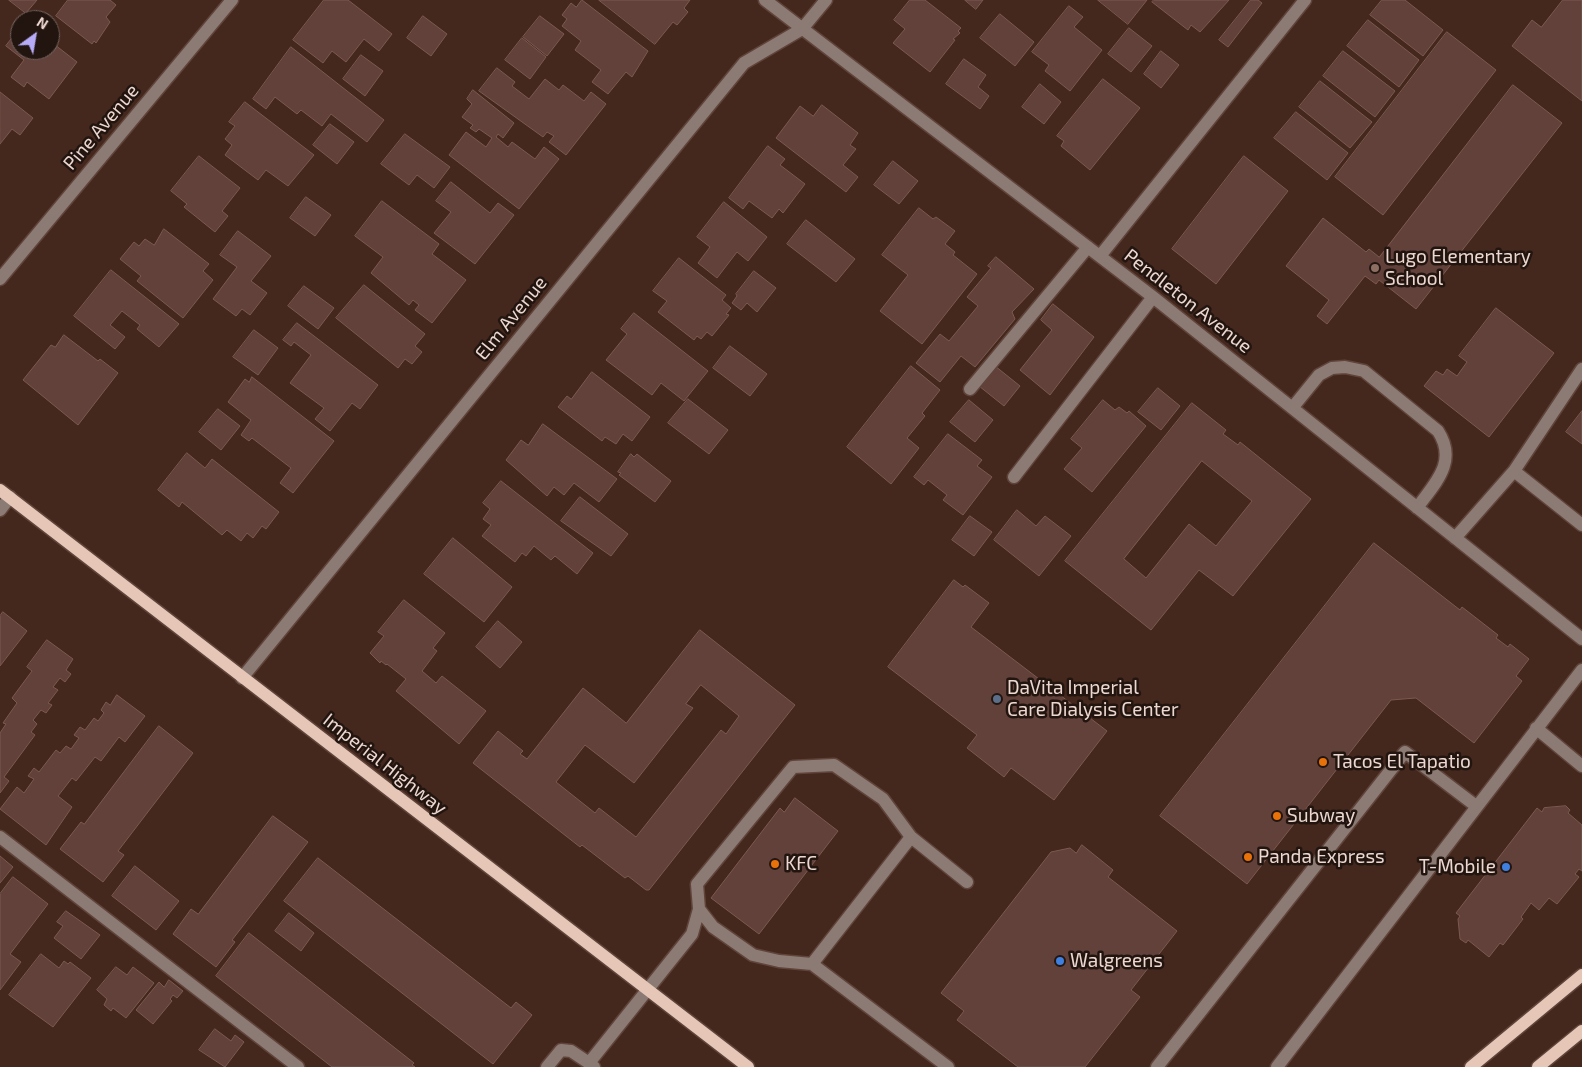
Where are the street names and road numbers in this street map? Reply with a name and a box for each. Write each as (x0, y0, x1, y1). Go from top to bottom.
street label: Pine Avenue (58, 79, 144, 175)
street label: Pendleton Avenue (1119, 244, 1257, 358)
street label: Elm Avenue (470, 272, 552, 364)
street label: Imperial Highway (319, 709, 451, 819)

